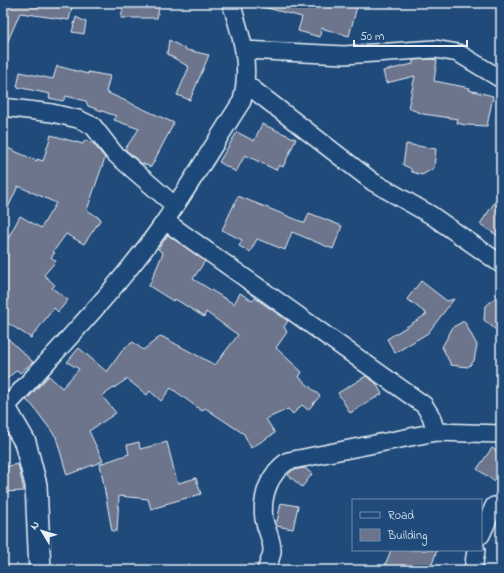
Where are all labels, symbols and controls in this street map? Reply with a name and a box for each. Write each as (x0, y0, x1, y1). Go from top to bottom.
scale bar (354, 22, 467, 48)
text: 50 m (360, 28, 384, 46)
legend (352, 499, 482, 551)
text: Road (388, 507, 414, 525)
north arrow (22, 511, 62, 551)
text: N (26, 518, 44, 533)
text: Building (387, 527, 427, 546)

